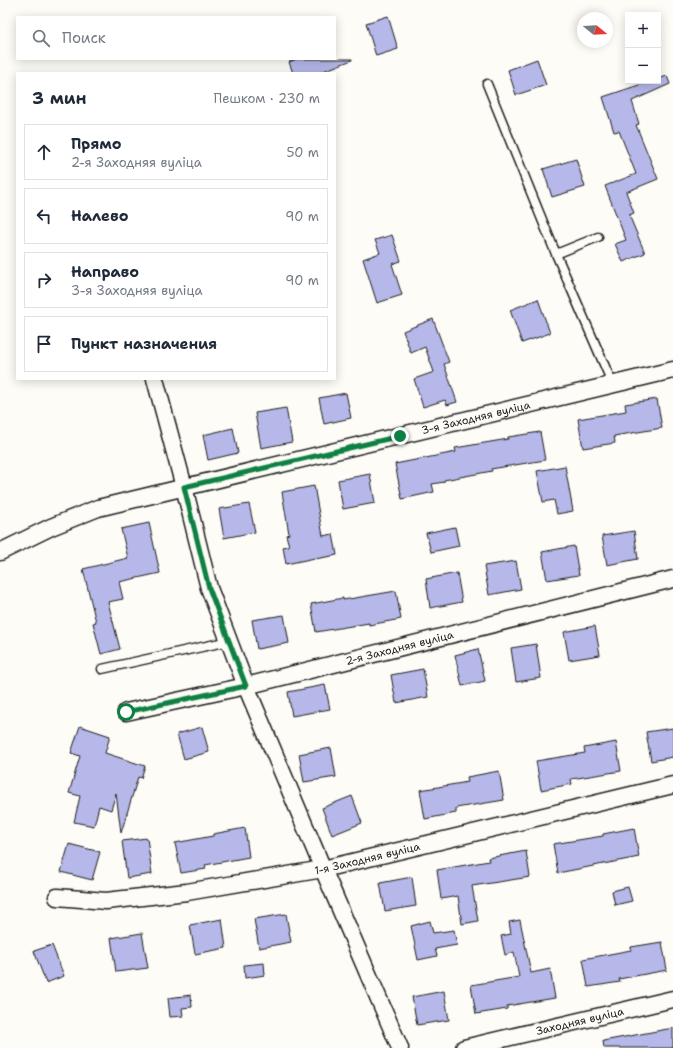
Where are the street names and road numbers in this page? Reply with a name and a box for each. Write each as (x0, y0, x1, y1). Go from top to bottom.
street label: 3-я Заходняя вуліца (420, 397, 532, 438)
street label: 2-я Заходняя вуліца (344, 627, 455, 669)
street label: 1-я Заходняя вуліца (313, 839, 422, 878)
street label: Заходняя вуліца (535, 1004, 625, 1039)

